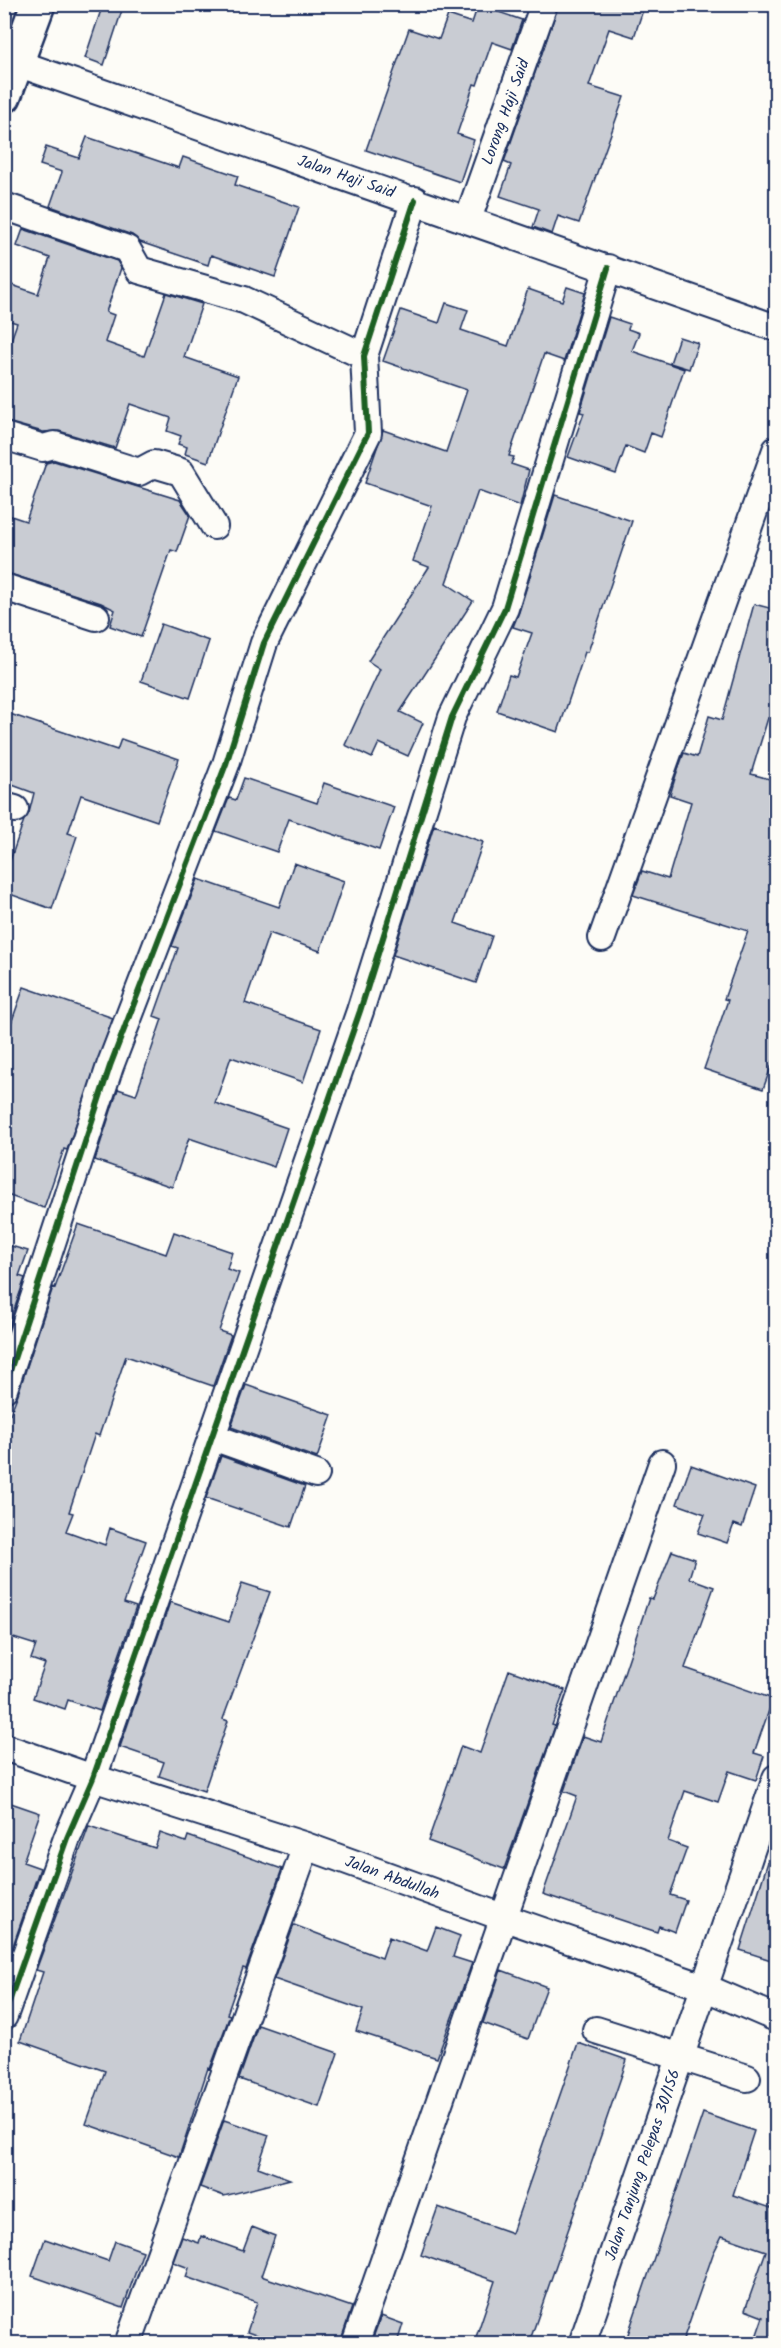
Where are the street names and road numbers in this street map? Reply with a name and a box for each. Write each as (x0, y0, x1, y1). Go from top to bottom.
street label: Lorong Haji Said (475, 54, 537, 169)
street label: Jalan Haji Said (294, 149, 399, 206)
street label: Jalan Abdullah (341, 1849, 443, 1907)
street label: Jalan Tanjung Pelepas 30/156 (598, 2066, 688, 2264)

